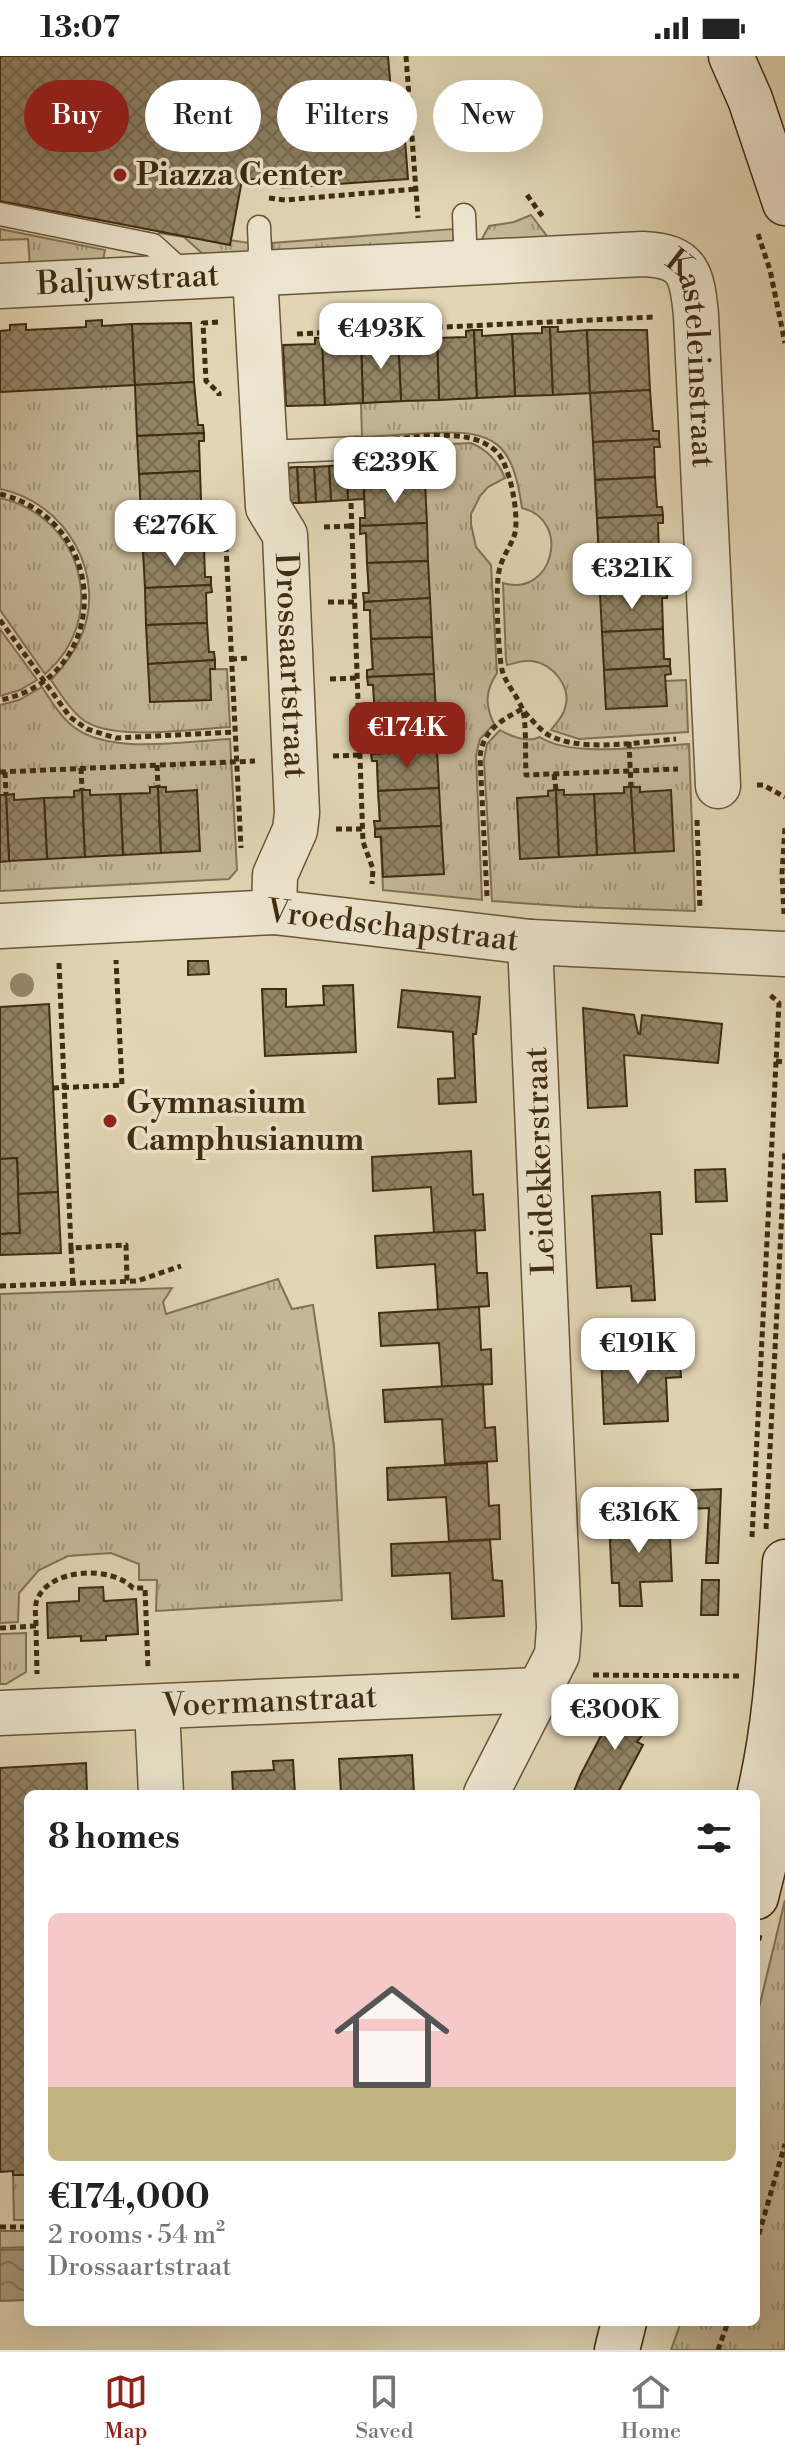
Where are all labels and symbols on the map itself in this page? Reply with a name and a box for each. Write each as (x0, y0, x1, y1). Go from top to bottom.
place label: Piazza Center (136, 155, 343, 195)
marker: Piazza Center (111, 166, 129, 184)
street label: Kasteleinstraat (657, 240, 723, 469)
street label: Baljuwstraat (35, 255, 220, 304)
pin: €493K (325, 303, 437, 371)
pin: €239K (339, 437, 451, 505)
pin: €276K (119, 500, 231, 568)
pin: €321K (576, 543, 688, 611)
street label: Drossaartstraat (266, 552, 315, 779)
pin: €174K (351, 702, 463, 770)
street label: Vroedschapstraat (264, 891, 521, 961)
street label: Leidekkerstraat (516, 1046, 564, 1276)
place label: Gymnasium Camphusianum (126, 1083, 364, 1160)
marker: Gymnasium Camphusianum (101, 1112, 119, 1130)
pin: €191K (582, 1318, 694, 1386)
pin: €316K (583, 1487, 695, 1555)
street label: Voermanstraat (160, 1677, 378, 1726)
pin: €300K (559, 1684, 671, 1752)

